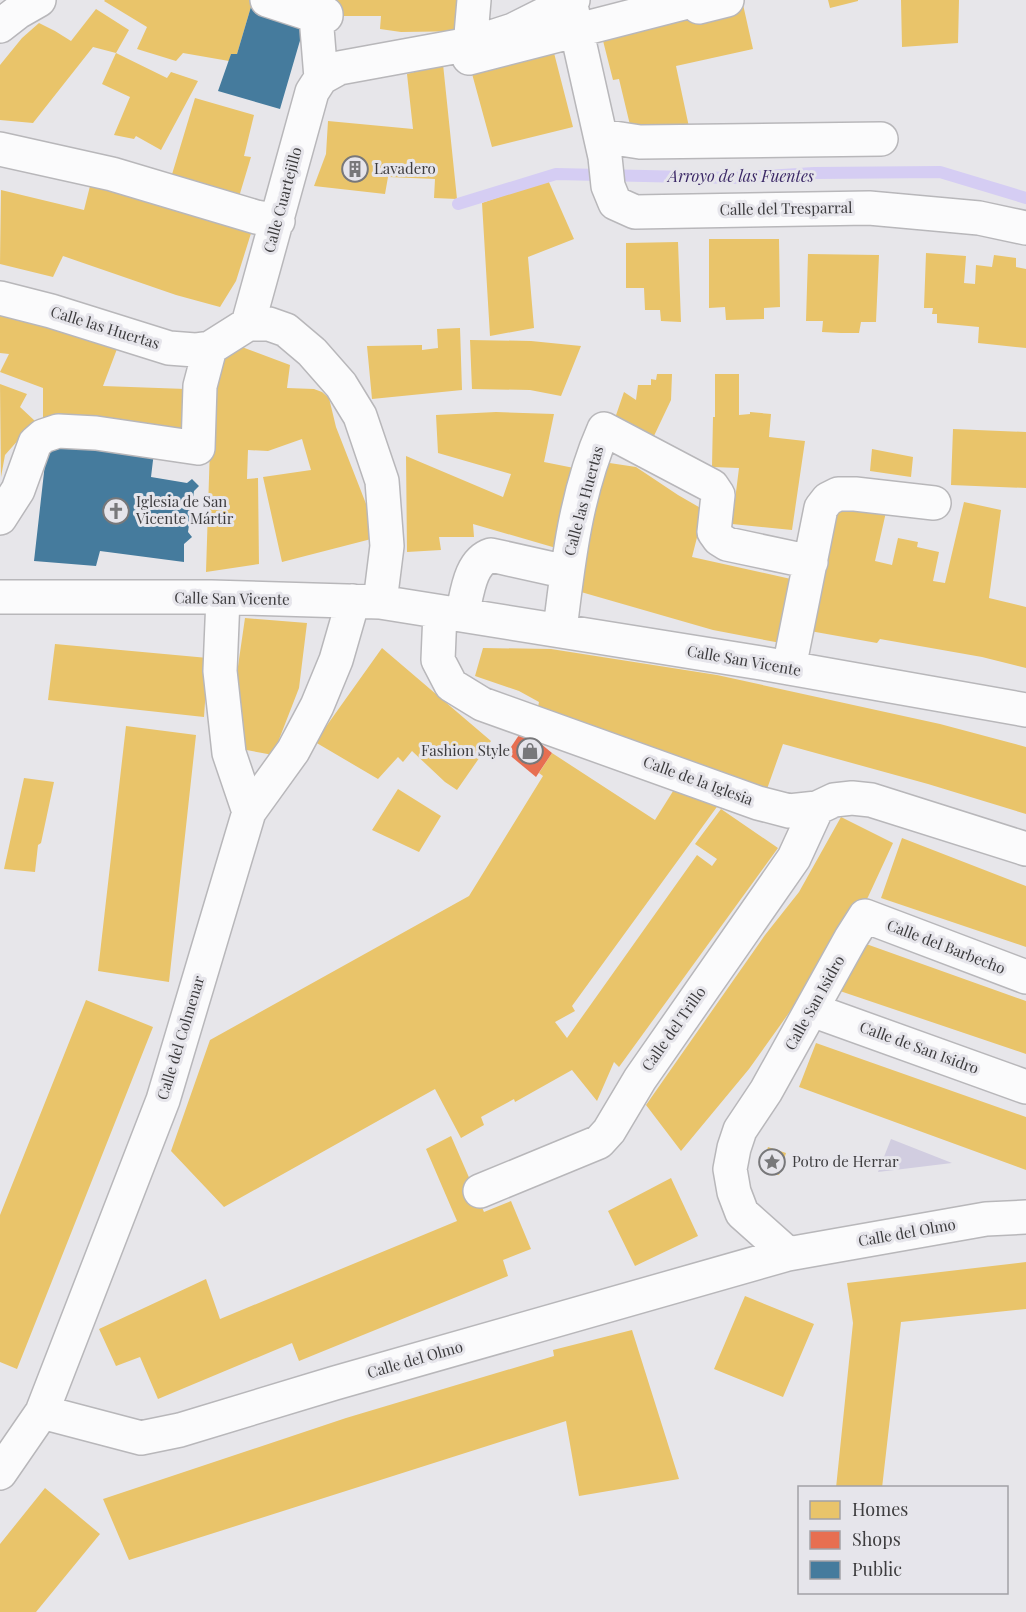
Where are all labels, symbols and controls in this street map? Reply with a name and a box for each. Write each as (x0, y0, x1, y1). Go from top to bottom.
street label: Calle Cuartejillo (258, 145, 306, 255)
building icon: Lavadero (340, 154, 370, 184)
place label: Lavadero (374, 158, 436, 178)
water label: Arroyo de las Fuentes (666, 165, 814, 186)
street label: Calle del Tresparral (719, 197, 853, 219)
street label: Calle las Huertas (48, 301, 162, 353)
street label: Calle las Huertas (559, 444, 607, 558)
place label: Iglesia de San Vicente Mártir (135, 491, 234, 528)
church icon: Iglesia de San Vicente Mártir (101, 496, 131, 526)
street label: Calle San Vicente (174, 587, 290, 609)
street label: Calle San Vicente (686, 640, 803, 680)
shop icon: Fashion Style (515, 736, 545, 766)
place label: Fashion Style (421, 740, 510, 760)
street label: Calle de la Iglesia (641, 751, 757, 809)
street label: Calle del Barbecho (884, 914, 1008, 978)
street label: Calle San Isidro (780, 952, 848, 1053)
street label: Calle del Colmenar (152, 973, 208, 1102)
street label: Calle del Trillo (637, 982, 710, 1075)
street label: Calle de San Isidro (857, 1016, 982, 1078)
place icon: Potro de Herrar (757, 1147, 787, 1177)
place label: Potro de Herrar (792, 1151, 899, 1171)
street label: Calle del Olmo (857, 1214, 957, 1250)
street label: Calle del Olmo (365, 1336, 465, 1382)
legend (798, 1486, 1008, 1594)
text: Homes (852, 1497, 908, 1521)
text: Shops (852, 1527, 901, 1551)
text: Public (852, 1557, 902, 1581)

